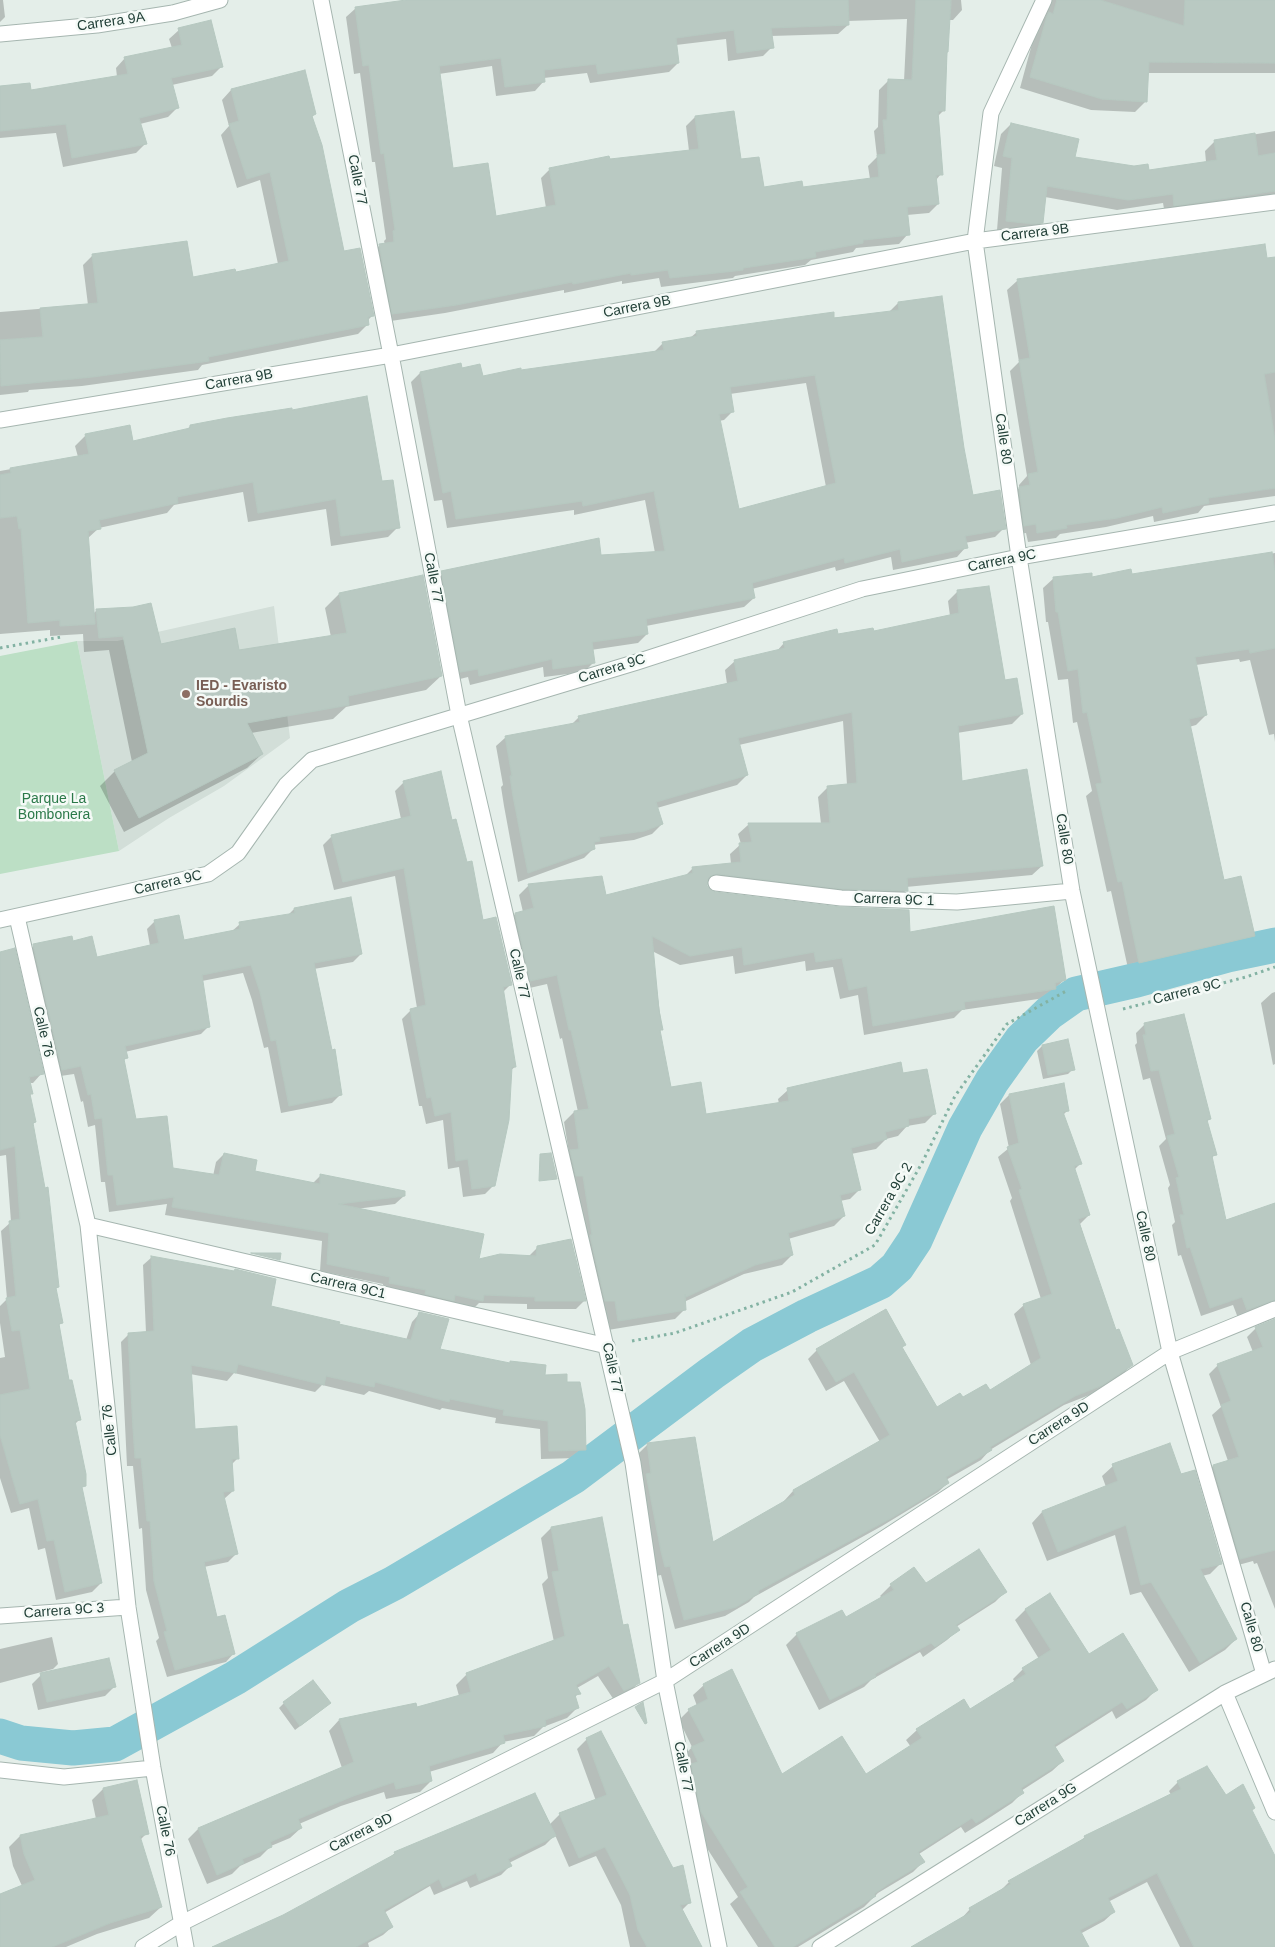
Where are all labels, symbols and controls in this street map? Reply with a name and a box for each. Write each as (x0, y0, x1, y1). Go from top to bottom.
street label: Carrera 9A (76, 9, 146, 35)
street label: Calle 77 (344, 153, 370, 207)
street label: Carrera 9B (1000, 220, 1070, 246)
street label: Carrera 9B (602, 292, 672, 322)
street label: Carrera 9B (204, 366, 274, 394)
street label: Calle 80 (991, 412, 1015, 466)
street label: Carrera 9C (966, 546, 1038, 576)
street label: Calle 77 (420, 551, 446, 605)
street label: Carrera 9C (576, 651, 648, 687)
place label: IED - Evaristo Sourdis (196, 678, 287, 710)
marker: IED - Evaristo Sourdis (180, 688, 192, 700)
park label: Parque La Bombonera (18, 791, 90, 824)
street label: Calle 80 (1052, 812, 1076, 866)
street label: Carrera 9C (132, 867, 204, 899)
street label: Carrera 9C 1 (853, 890, 935, 910)
street label: Calle 77 (505, 947, 533, 1001)
street label: Carrera 9C (1151, 975, 1223, 1009)
street label: Calle 76 (29, 1005, 57, 1059)
street label: Carrera 9C 2 (861, 1160, 917, 1238)
street label: Calle 80 (1131, 1209, 1159, 1263)
street label: Carrera 9C1 (309, 1269, 387, 1303)
street label: Calle 77 (598, 1341, 626, 1395)
street label: Carrera 9D (1025, 1398, 1093, 1450)
street label: Calle 76 (99, 1404, 121, 1456)
street label: Carrera 9C 3 (23, 1600, 105, 1622)
street label: Calle 80 (1236, 1600, 1266, 1654)
street label: Carrera 9D (686, 1620, 754, 1672)
street label: Calle 77 (670, 1740, 696, 1794)
street label: Carrera 9G (1012, 1779, 1080, 1831)
street label: Calle 76 (152, 1804, 178, 1858)
street label: Carrera 9D (326, 1810, 396, 1856)

